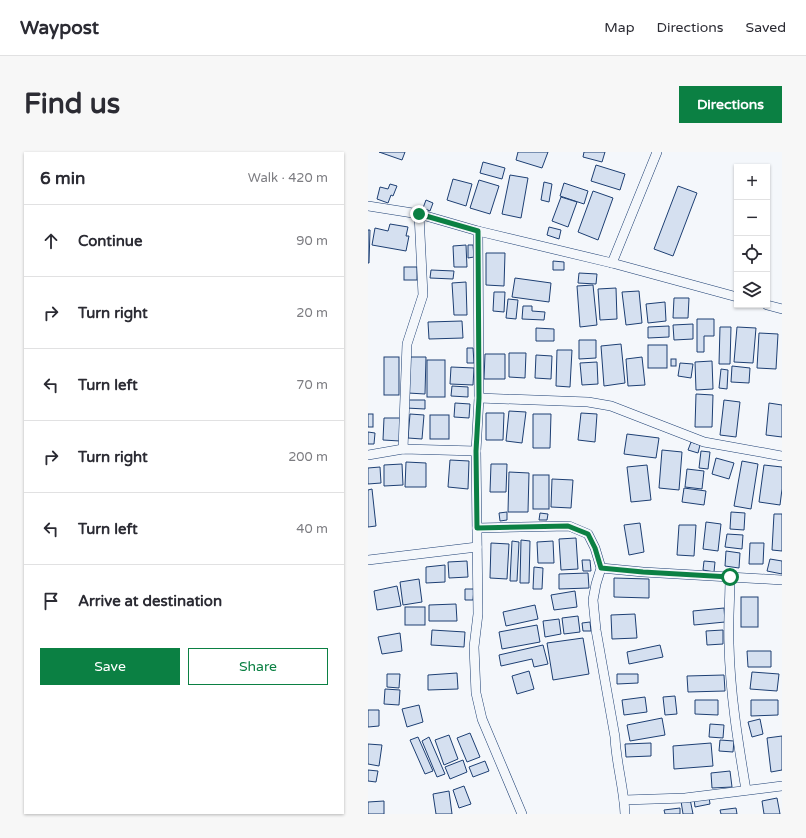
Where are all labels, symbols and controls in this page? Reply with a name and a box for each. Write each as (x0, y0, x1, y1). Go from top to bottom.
text: Waypost (20, 17, 99, 39)
text: Map (604, 19, 635, 36)
text: Directions (657, 19, 724, 36)
text: Saved (746, 19, 786, 36)
button: Directions (679, 86, 782, 123)
text: Find us (24, 87, 120, 121)
map controls (734, 164, 770, 308)
button: + (734, 164, 770, 200)
text: 6 min (40, 168, 85, 189)
text: Walk · 420 m (248, 170, 328, 186)
button: − (734, 200, 770, 236)
route end (410, 205, 428, 223)
icon: ahead (40, 230, 62, 252)
text: Continue (78, 232, 142, 250)
text: 90 m (296, 233, 328, 249)
button: locate (734, 236, 770, 272)
button: layers (734, 272, 770, 308)
icon: right (40, 302, 62, 324)
text: Turn right (78, 304, 148, 322)
text: 20 m (296, 305, 328, 321)
icon: left (40, 374, 62, 396)
text: Turn left (78, 376, 138, 394)
text: 70 m (296, 377, 328, 393)
icon: right (40, 446, 62, 468)
text: Turn right (78, 448, 148, 466)
text: 200 m (288, 449, 328, 465)
icon: left (40, 518, 62, 540)
text: Turn left (78, 520, 138, 538)
text: 40 m (296, 521, 328, 537)
route start (721, 568, 739, 586)
icon: arrive (40, 590, 62, 612)
text: Arrive at destination (78, 592, 222, 610)
button: Save (40, 648, 180, 685)
button: Share (188, 648, 328, 685)

